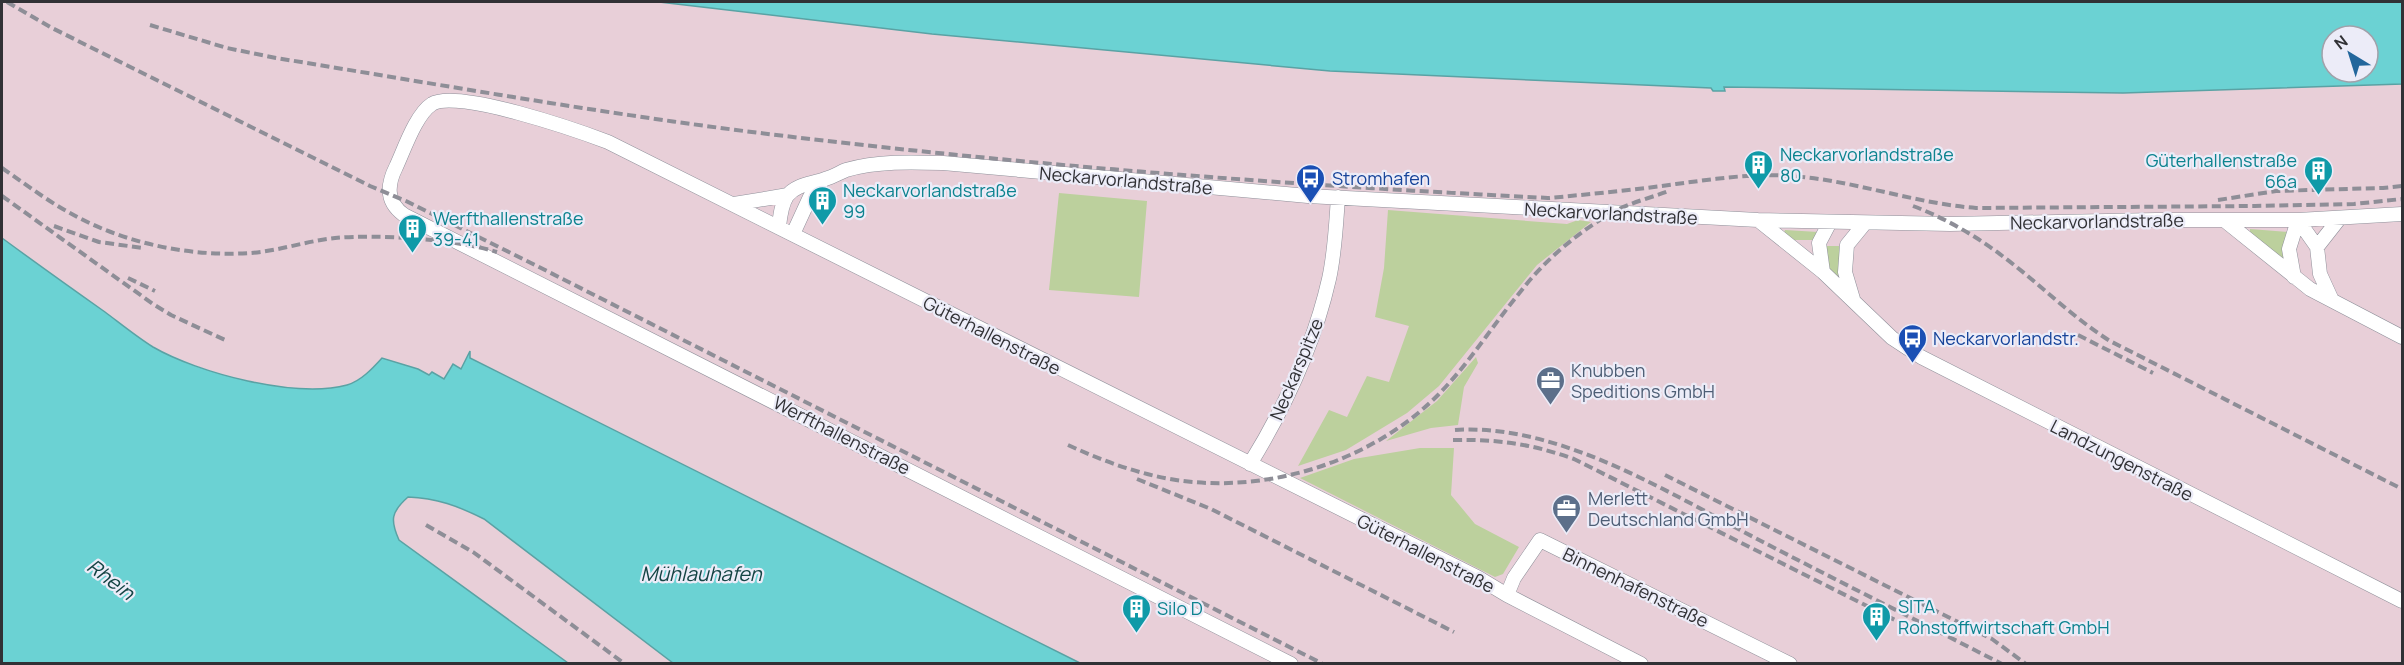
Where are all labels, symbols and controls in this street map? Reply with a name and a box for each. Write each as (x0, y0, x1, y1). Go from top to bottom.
north arrow (2320, 24, 2380, 84)
text: N (2329, 30, 2352, 54)
place label: Neckarvorlandstraße 80 (1780, 142, 1954, 187)
building icon: Neckarvorlandstraße 80 (1743, 148, 1775, 190)
place label: Güterhallenstraße 66a (2146, 148, 2297, 193)
building icon: Güterhallenstraße 66a (2302, 154, 2334, 196)
street label: Neckarvorlandstraße (1038, 160, 1214, 200)
bus stop icon: Stromhafen (1295, 162, 1327, 204)
place label: Stromhafen (1332, 166, 1430, 190)
place label: Neckarvorlandstraße 99 (843, 178, 1017, 223)
building icon: Neckarvorlandstraße 99 (806, 184, 838, 226)
street label: Neckarvorlandstraße (1524, 196, 1698, 230)
place label: Werfthallenstraße 39-41 (433, 206, 583, 251)
street label: Neckarvorlandstraße (2010, 207, 2184, 235)
building icon: Werfthallenstraße 39-41 (396, 212, 428, 254)
street label: Güterhallenstraße (919, 290, 1065, 380)
street label: Neckarspitze (1264, 314, 1328, 424)
bus stop icon: Neckarvorlandstr. (1896, 322, 1928, 364)
place label: Neckarvorlandstr. (1933, 326, 2079, 350)
place label: Knubben Speditions GmbH (1571, 358, 1715, 403)
office icon: Knubben Speditions GmbH (1534, 364, 1566, 406)
street label: Werfthallenstraße (770, 390, 914, 480)
street label: Landzungenstraße (2047, 414, 2197, 506)
place label: Merlett Deutschland GmbH (1588, 486, 1749, 531)
office icon: Merlett Deutschland GmbH (1551, 492, 1583, 534)
street label: Güterhallenstraße (1353, 508, 1499, 598)
street label: Binnenhafenstraße (1559, 541, 1713, 633)
water label: Rhein (82, 552, 141, 606)
water label: Mühlauhafen (640, 560, 763, 587)
building icon: Silo D (1120, 592, 1152, 634)
place label: SITA Rohstoffwirtschaft GmbH (1898, 594, 2110, 639)
place label: Silo D (1157, 596, 1203, 620)
building icon: SITA Rohstoffwirtschaft GmbH (1861, 600, 1893, 642)

